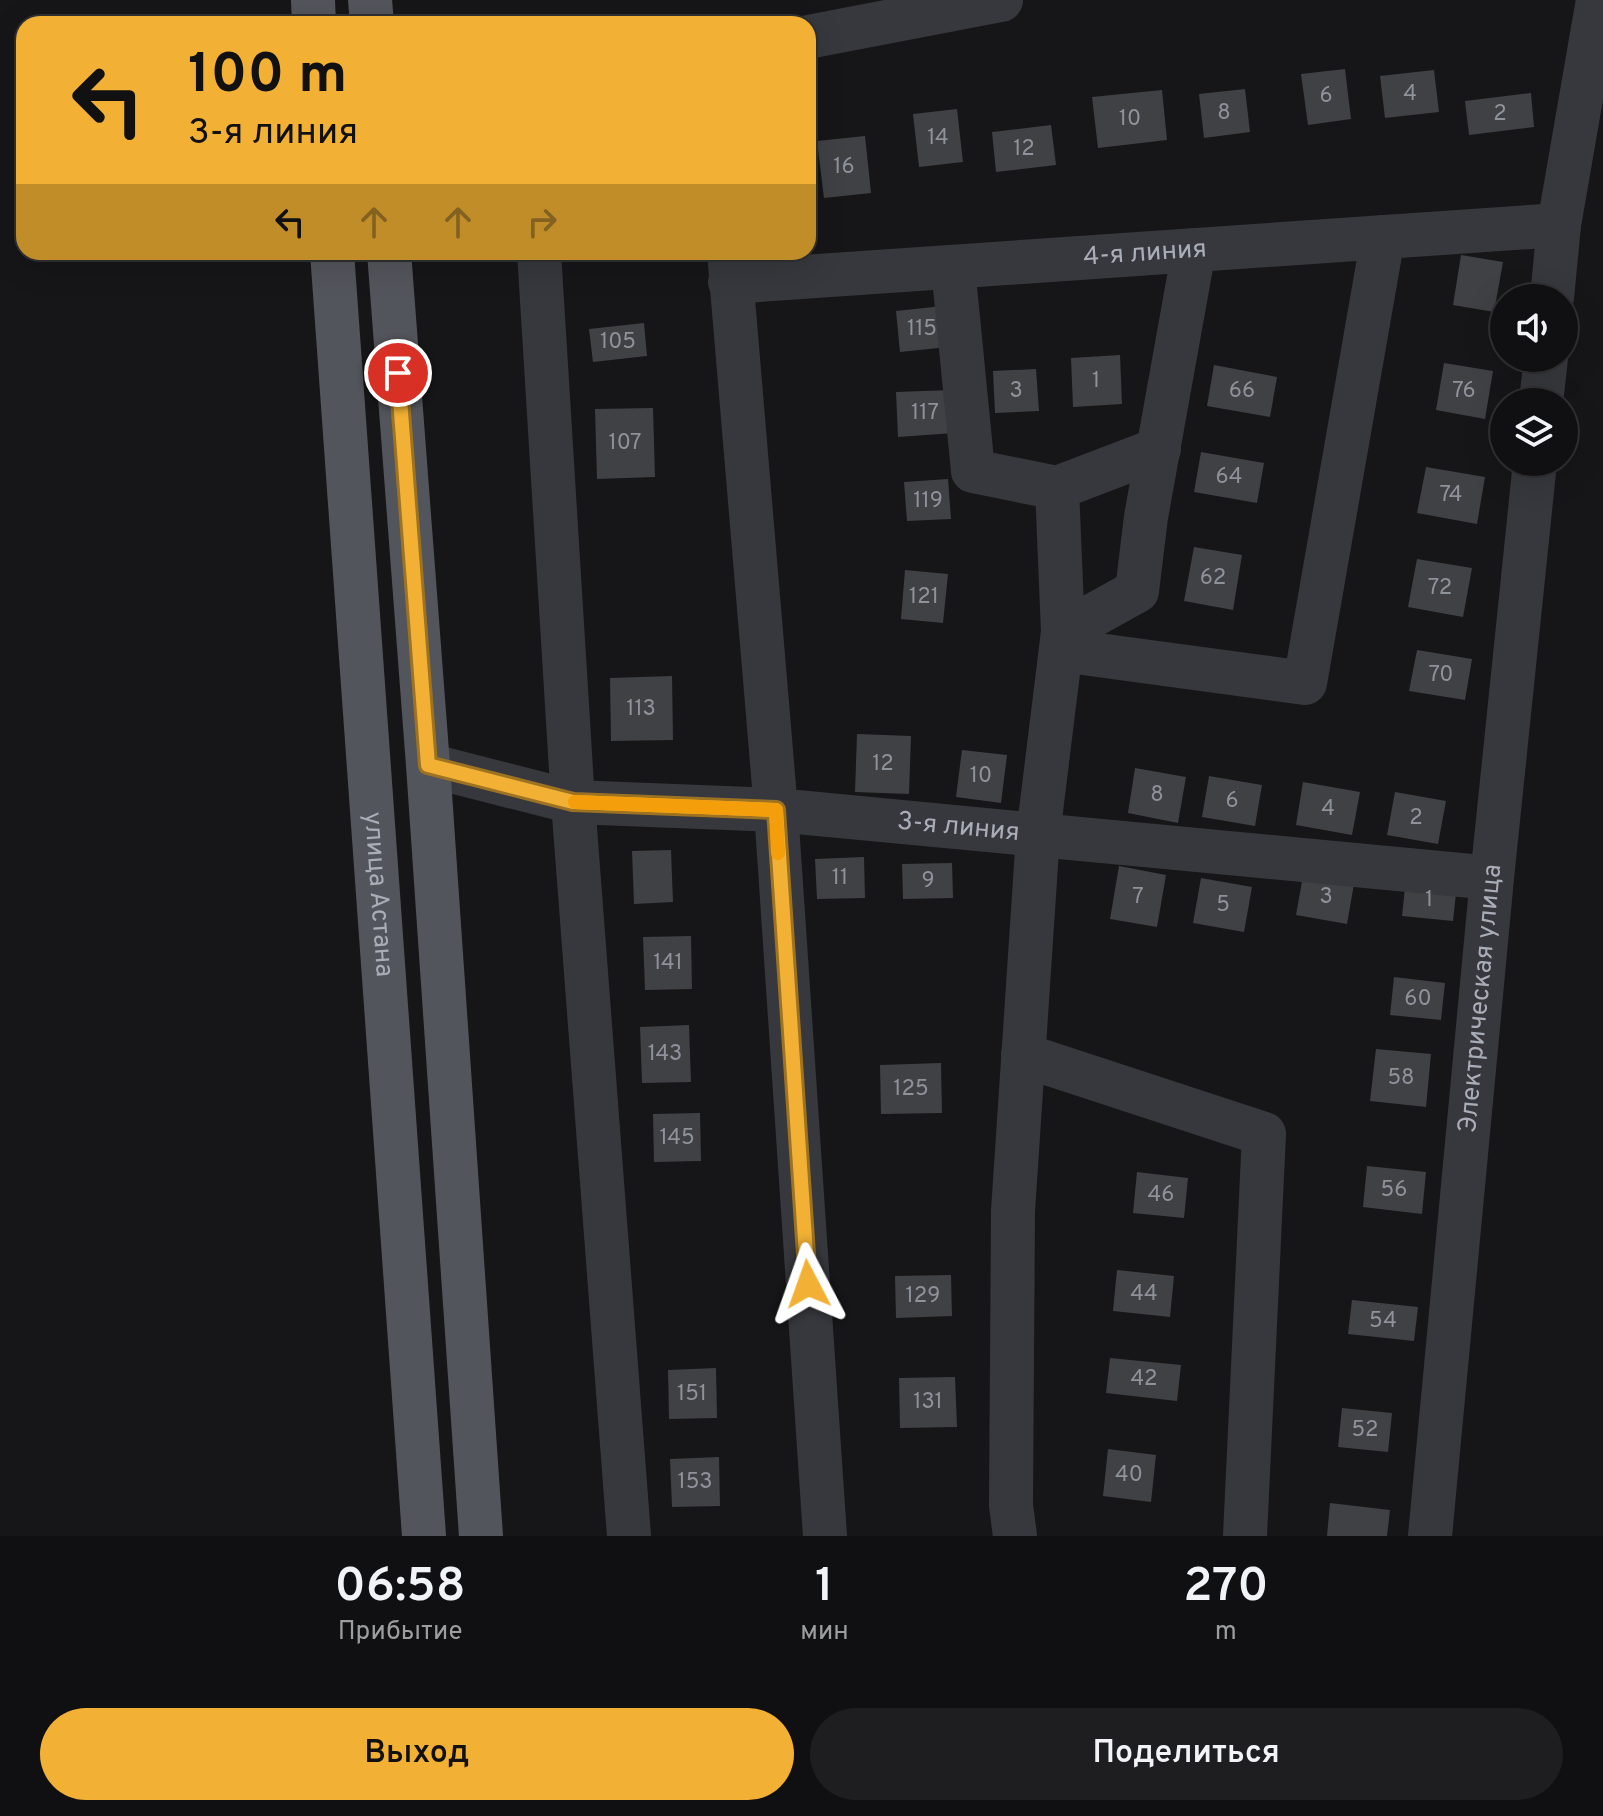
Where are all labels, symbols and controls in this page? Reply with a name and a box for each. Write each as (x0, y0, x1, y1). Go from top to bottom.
text: 100 m (188, 42, 347, 112)
icon: left (56, 48, 160, 152)
house number: 4 (1403, 81, 1417, 108)
house number: 6 (1319, 83, 1333, 110)
house number: 8 (1217, 100, 1231, 127)
house number: 2 (1493, 101, 1507, 128)
house number: 10 (1119, 106, 1141, 133)
text: 3-я линия (188, 111, 358, 157)
house number: 14 (927, 125, 949, 152)
house number: 12 (1013, 136, 1035, 163)
house number: 16 (833, 154, 855, 181)
icon: left (268, 200, 312, 244)
icon: ahead (352, 200, 396, 244)
icon: ahead (436, 200, 480, 244)
icon: right (520, 200, 564, 244)
street label: 4-я линия (1082, 233, 1208, 274)
map controls (1490, 284, 1578, 476)
button: sound (1490, 284, 1578, 372)
house number: 115 (907, 316, 937, 343)
house number: 105 (600, 329, 636, 356)
pin (364, 339, 432, 407)
icon: arrive (376, 351, 420, 395)
house number: 1 (1092, 368, 1100, 395)
house number: 3 (1009, 378, 1023, 405)
house number: 66 (1229, 378, 1255, 405)
house number: 76 (1452, 378, 1476, 405)
button: layers (1490, 388, 1578, 476)
house number: 117 (911, 400, 939, 427)
house number: 107 (608, 430, 642, 457)
house number: 64 (1216, 464, 1242, 491)
house number: 74 (1440, 482, 1462, 509)
house number: 119 (913, 488, 943, 515)
house number: 62 (1200, 565, 1226, 592)
house number: 72 (1428, 575, 1452, 602)
house number: 121 (909, 584, 939, 611)
house number: 70 (1429, 662, 1453, 689)
house number: 113 (626, 696, 656, 723)
house number: 12 (872, 751, 894, 778)
house number: 10 (970, 763, 992, 790)
house number: 8 (1150, 782, 1164, 809)
house number: 6 (1225, 788, 1239, 815)
house number: 4 (1321, 796, 1335, 823)
street label: 3-я линия (896, 805, 1021, 850)
house number: 2 (1409, 805, 1423, 832)
street label: улица Астана (356, 811, 400, 978)
street label: Электрическая улица (1452, 863, 1510, 1134)
house number: 11 (832, 865, 848, 892)
house number: 9 (921, 868, 935, 895)
house number: 7 (1132, 884, 1144, 911)
house number: 3 (1319, 884, 1333, 911)
house number: 1 (1425, 887, 1433, 914)
house number: 5 (1216, 892, 1230, 919)
house number: 141 (653, 950, 683, 977)
house number: 60 (1404, 986, 1432, 1013)
house number: 143 (648, 1041, 682, 1068)
house number: 58 (1387, 1065, 1415, 1092)
house number: 125 (893, 1076, 929, 1103)
house number: 145 (659, 1125, 695, 1152)
house number: 56 (1381, 1177, 1407, 1204)
house number: 46 (1148, 1182, 1174, 1209)
position arrow (766, 1242, 850, 1326)
house number: 44 (1130, 1281, 1158, 1308)
house number: 129 (906, 1283, 940, 1310)
house number: 54 (1369, 1308, 1397, 1335)
house number: 42 (1130, 1366, 1158, 1393)
house number: 151 (677, 1381, 707, 1408)
house number: 131 (913, 1389, 943, 1416)
house number: 52 (1351, 1417, 1379, 1444)
house number: 40 (1115, 1462, 1143, 1489)
house number: 153 (677, 1469, 713, 1496)
text: 06:58 (334, 1558, 466, 1618)
text: 1 (815, 1558, 834, 1618)
text: 270 (1183, 1558, 1269, 1618)
text: Прибытие (338, 1616, 462, 1649)
text: мин (800, 1616, 849, 1649)
text: m (1215, 1616, 1237, 1649)
button: Выход (40, 1708, 794, 1800)
button: Поделиться (810, 1708, 1563, 1800)

